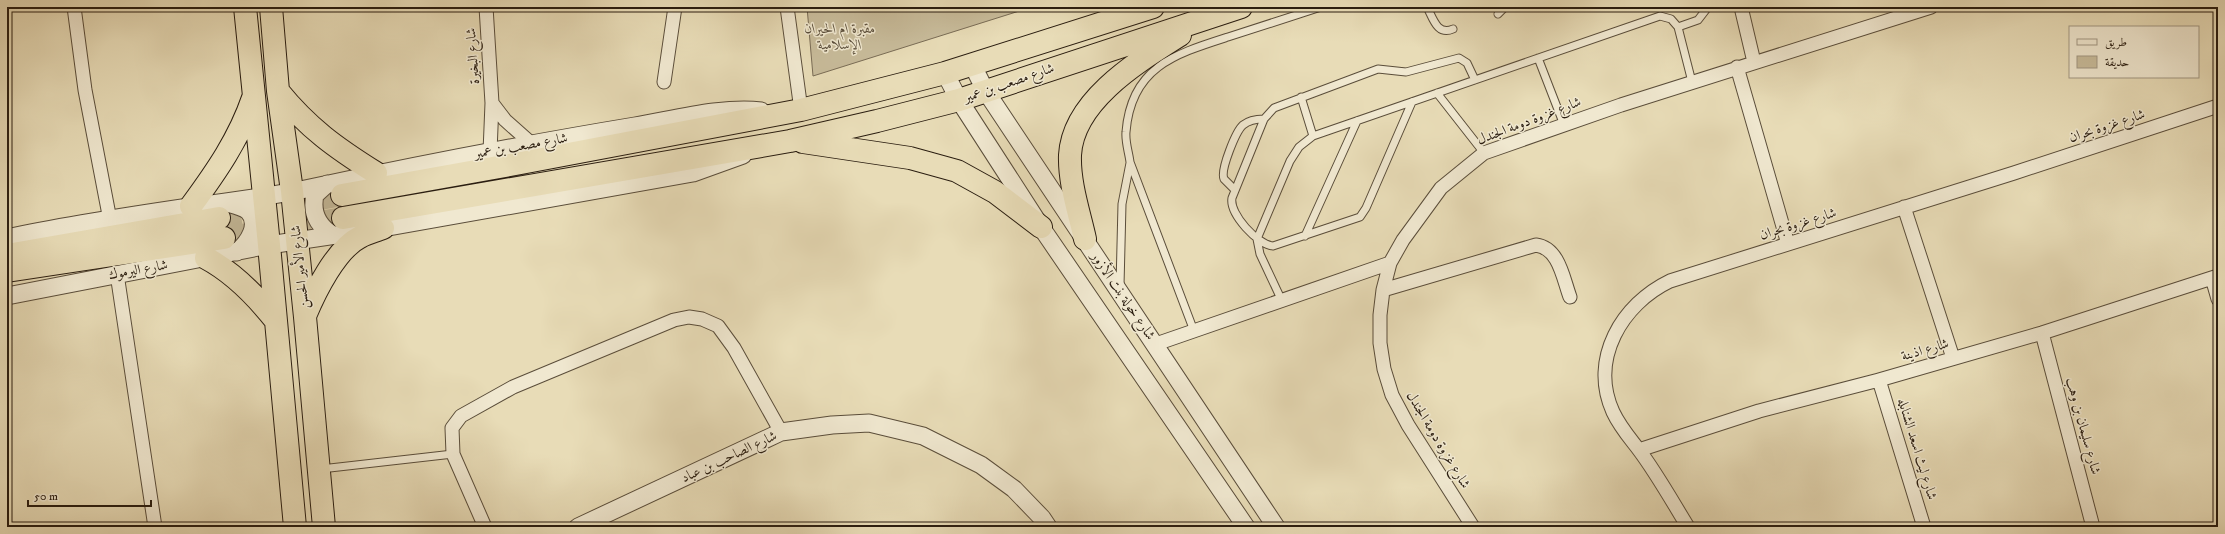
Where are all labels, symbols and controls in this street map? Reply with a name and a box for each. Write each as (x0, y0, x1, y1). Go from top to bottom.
park label: مقبرة ام الحيران الإسلامية (804, 20, 876, 55)
legend (2069, 26, 2199, 78)
street label: شارع البخيرة (462, 27, 486, 85)
text: طريق (2105, 35, 2127, 50)
text: حديقة (2105, 55, 2129, 70)
street label: شارع مصعب بن عمير (960, 59, 1057, 109)
street label: شارع غزوة دومة الجندل (1474, 93, 1584, 151)
street label: شارع غزوة بحران (2067, 105, 2148, 149)
street label: شارع مصعب بن عمير (471, 129, 569, 165)
street label: شارع غزوة بحران (1757, 204, 1839, 246)
street label: شارع الأمير الحسن (285, 224, 315, 310)
street label: شارع خولة بنت الأزور (1084, 246, 1161, 345)
street label: شارع اليرموك (107, 256, 169, 286)
street label: شارع اذينة (1899, 335, 1951, 367)
street label: شارع سليمان بن وهب (2059, 375, 2105, 477)
street label: شارع غزوة دومة الجندل (1400, 388, 1474, 493)
street label: شارع ليث اسعد الشنابله (1891, 396, 1941, 503)
street label: شارع الصاحب بن عباد (678, 427, 781, 489)
scale bar (28, 482, 151, 508)
text: 50 m (34, 489, 58, 504)

